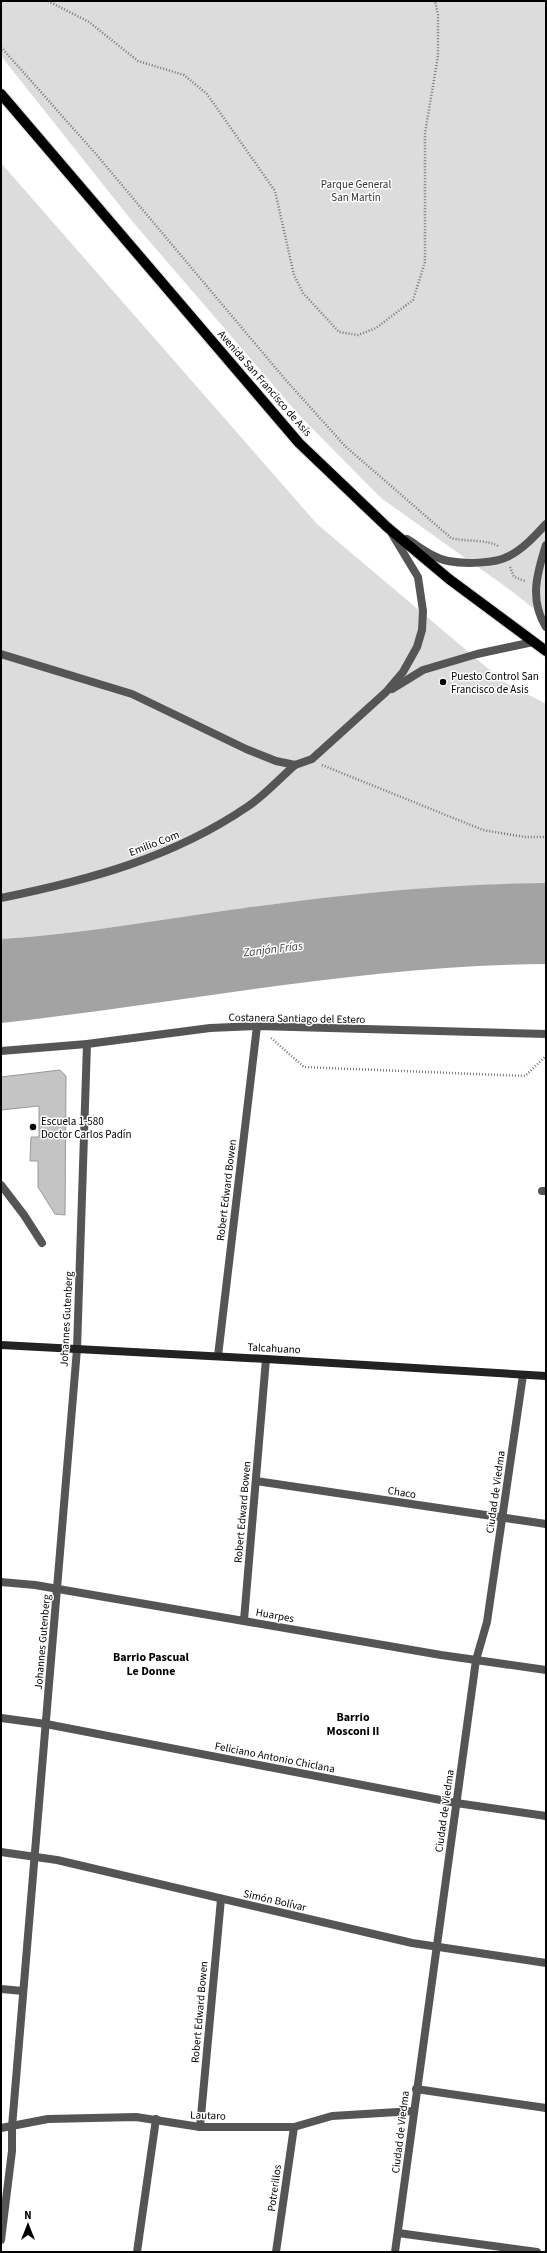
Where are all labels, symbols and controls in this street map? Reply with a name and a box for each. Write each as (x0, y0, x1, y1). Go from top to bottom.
park label: Parque General San Martín (321, 177, 391, 205)
street label: Avenida San Francisco de Asís (214, 327, 315, 440)
place label: Puesto Control San Francisco de Asis (451, 669, 539, 697)
marker: Puesto Control San Francisco de Asis (438, 677, 448, 687)
street label: Emilio Com (127, 827, 181, 860)
water label: Zanjón Frías (241, 937, 304, 962)
street label: Costanera Santiago del Estero (228, 1010, 366, 1027)
place label: Escuela 1-580 Doctor Carlos Padín (41, 1114, 132, 1142)
marker: Escuela 1-580 Doctor Carlos Padín (28, 1122, 38, 1132)
street label: Robert Edward Bowen (213, 1138, 240, 1242)
street label: Johannes Gutenberg (57, 1270, 77, 1367)
street label: Talcahuano (247, 1340, 301, 1357)
street label: Ciudad de Viedma (482, 1450, 509, 1534)
street label: Robert Edward Bowen (231, 1460, 254, 1564)
street label: Chaco (387, 1483, 417, 1502)
street label: Johannes Gutenberg (31, 1593, 54, 1690)
street label: Huarpes (255, 1605, 296, 1626)
district label: Barrio Pascual Le Donne (113, 1649, 190, 1680)
district label: Barrio Mosconi II (327, 1709, 379, 1740)
street label: Feliciano Antonio Chiclana (214, 1738, 336, 1776)
street label: Ciudad de Viedma (431, 1769, 458, 1853)
street label: Simón Bolívar (242, 1886, 308, 1915)
street label: Robert Edward Bowen (188, 1960, 211, 2064)
street label: Ciudad de Viedma (388, 2090, 413, 2174)
street label: Lautaro (190, 2107, 226, 2124)
street label: Potrerillos (264, 2163, 285, 2213)
north arrow (8, 2205, 48, 2245)
text: N (24, 2208, 32, 2223)

